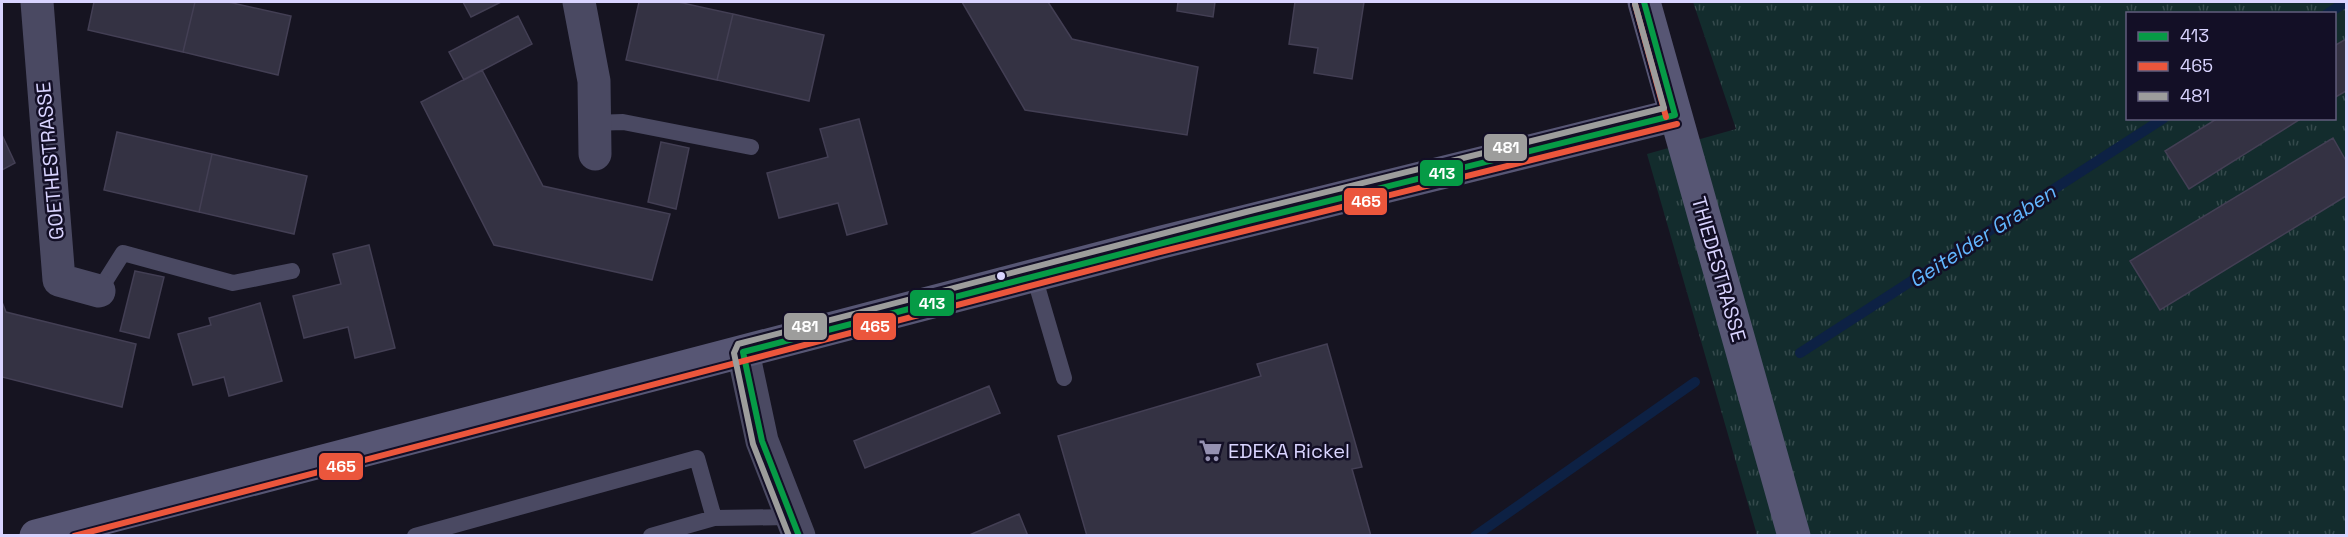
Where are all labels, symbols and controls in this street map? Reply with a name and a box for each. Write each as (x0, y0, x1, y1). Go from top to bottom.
legend (2126, 12, 2336, 120)
text: 413 (2180, 24, 2209, 47)
text: 465 (2180, 54, 2213, 77)
street label: GOETHESTRASSE (30, 81, 70, 241)
text: 481 (2180, 84, 2210, 107)
line badge: 481 (1483, 133, 1528, 162)
text: 481 (1492, 137, 1520, 158)
line badge: 413 (1419, 159, 1464, 187)
text: 413 (1429, 163, 1456, 184)
water label: Geitelder Graben (1903, 178, 2062, 294)
line badge: 465 (1343, 187, 1388, 216)
text: 465 (1351, 191, 1381, 212)
street label: THIEDESTRASSE (1686, 193, 1752, 345)
unlabelled marker (995, 270, 1007, 282)
line badge: 413 (909, 289, 955, 317)
text: 413 (919, 293, 946, 314)
line badge: 481 (783, 312, 828, 341)
line badge: 465 (852, 312, 897, 341)
text: 481 (791, 316, 819, 337)
text: 465 (860, 316, 890, 337)
supermarket icon: EDEKA Rickel (1197, 438, 1223, 464)
place label: EDEKA Rickel (1228, 438, 1350, 464)
line badge: 465 (318, 452, 364, 481)
text: 465 (326, 456, 356, 477)

